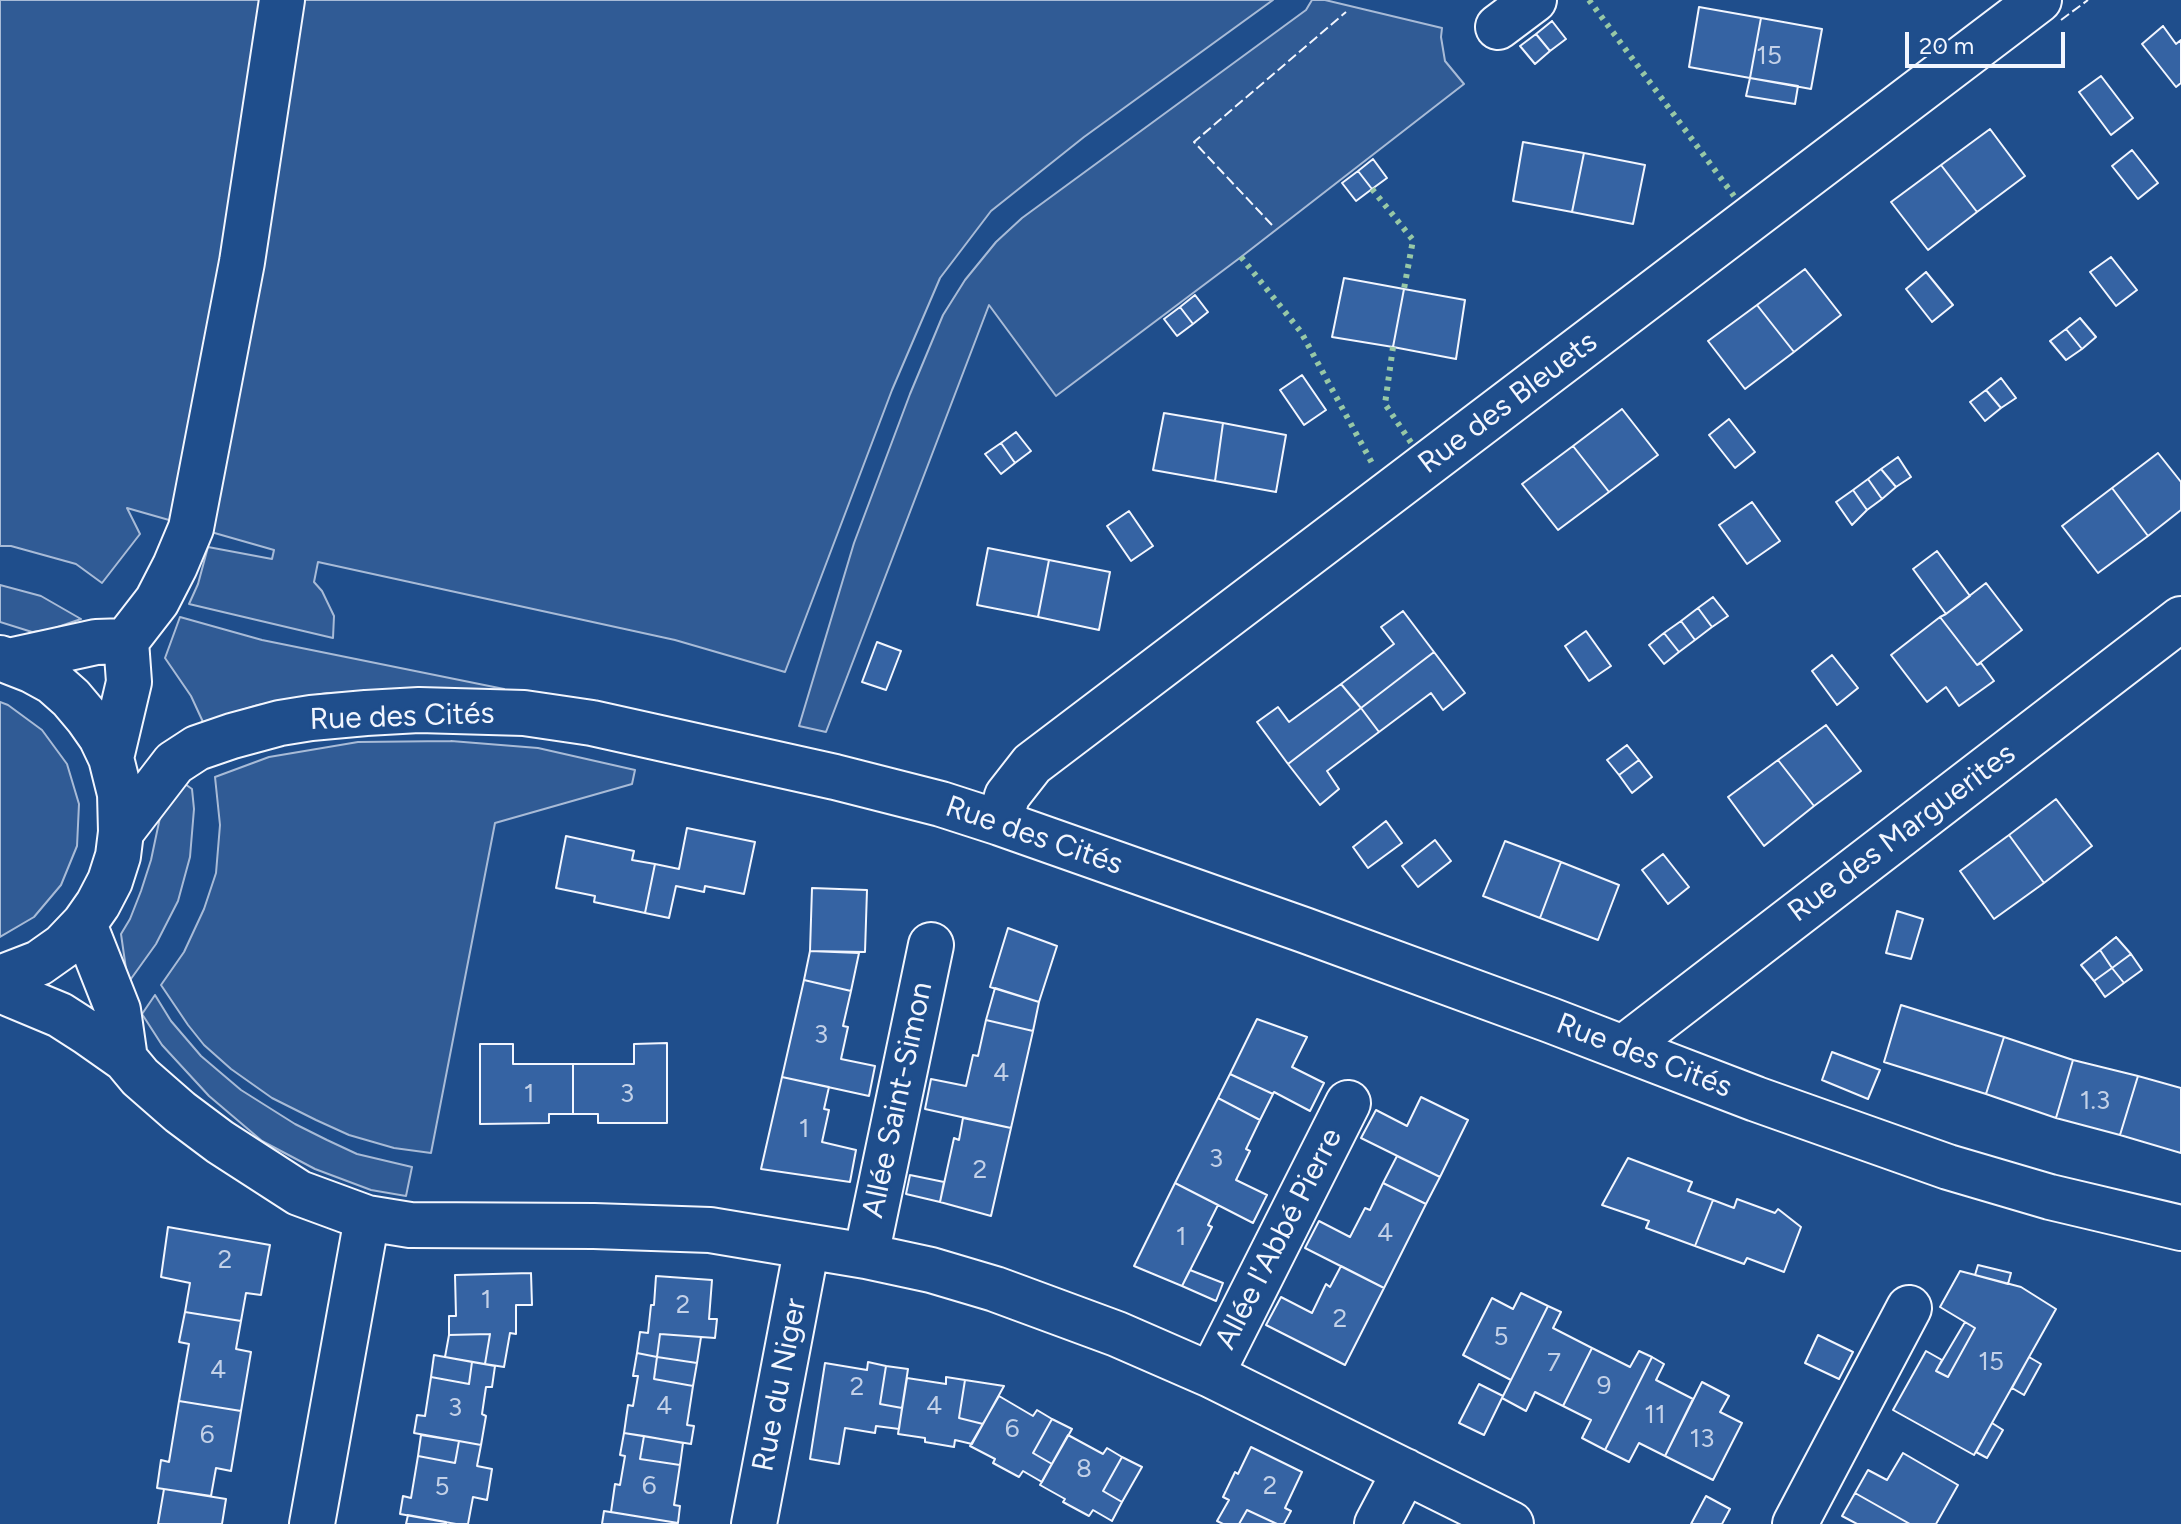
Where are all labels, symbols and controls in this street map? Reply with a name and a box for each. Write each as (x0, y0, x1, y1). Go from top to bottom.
scale bar (1909, 16, 2069, 66)
text: 20 m (1919, 31, 1974, 60)
house number: 15 (1756, 40, 1782, 72)
street label: Rue des Bleuets (1412, 324, 1604, 482)
street label: Rue des Cités (309, 696, 495, 738)
street label: Rue des Marguerites (1781, 736, 2023, 930)
street label: Rue des Cités (941, 789, 1127, 883)
street label: Allée Saint-Simon (855, 979, 941, 1221)
street label: Rue des Cités (1551, 1006, 1737, 1106)
house number: 3 (814, 1019, 828, 1051)
house number: 4 (993, 1057, 1009, 1089)
house number: 1 (524, 1078, 534, 1110)
house number: 3 (620, 1078, 634, 1110)
house number: 1.3 (2080, 1085, 2110, 1117)
house number: 1 (799, 1113, 809, 1145)
street label: Allée l'Abbé Pierre (1208, 1123, 1350, 1355)
house number: 3 (1209, 1143, 1223, 1175)
house number: 2 (973, 1154, 987, 1186)
house number: 4 (1377, 1217, 1393, 1249)
house number: 1 (1176, 1221, 1186, 1253)
house number: 2 (218, 1244, 232, 1276)
house number: 1 (481, 1284, 491, 1316)
house number: 2 (676, 1289, 690, 1321)
street label: Rue du Niger (746, 1296, 814, 1474)
house number: 2 (1333, 1303, 1347, 1335)
house number: 5 (1494, 1321, 1508, 1353)
house number: 15 (1978, 1346, 2004, 1378)
house number: 7 (1547, 1347, 1561, 1379)
house number: 4 (210, 1354, 226, 1386)
house number: 9 (1597, 1370, 1611, 1402)
house number: 2 (850, 1371, 864, 1403)
house number: 4 (656, 1390, 672, 1422)
house number: 4 (926, 1390, 942, 1422)
house number: 3 (448, 1392, 462, 1424)
house number: 11 (1644, 1399, 1666, 1431)
house number: 6 (1005, 1413, 1019, 1445)
house number: 6 (200, 1419, 214, 1451)
house number: 13 (1690, 1423, 1714, 1455)
house number: 8 (1076, 1453, 1092, 1485)
house number: 6 (642, 1470, 656, 1502)
house number: 2 (1263, 1470, 1277, 1502)
house number: 5 (435, 1471, 449, 1503)

